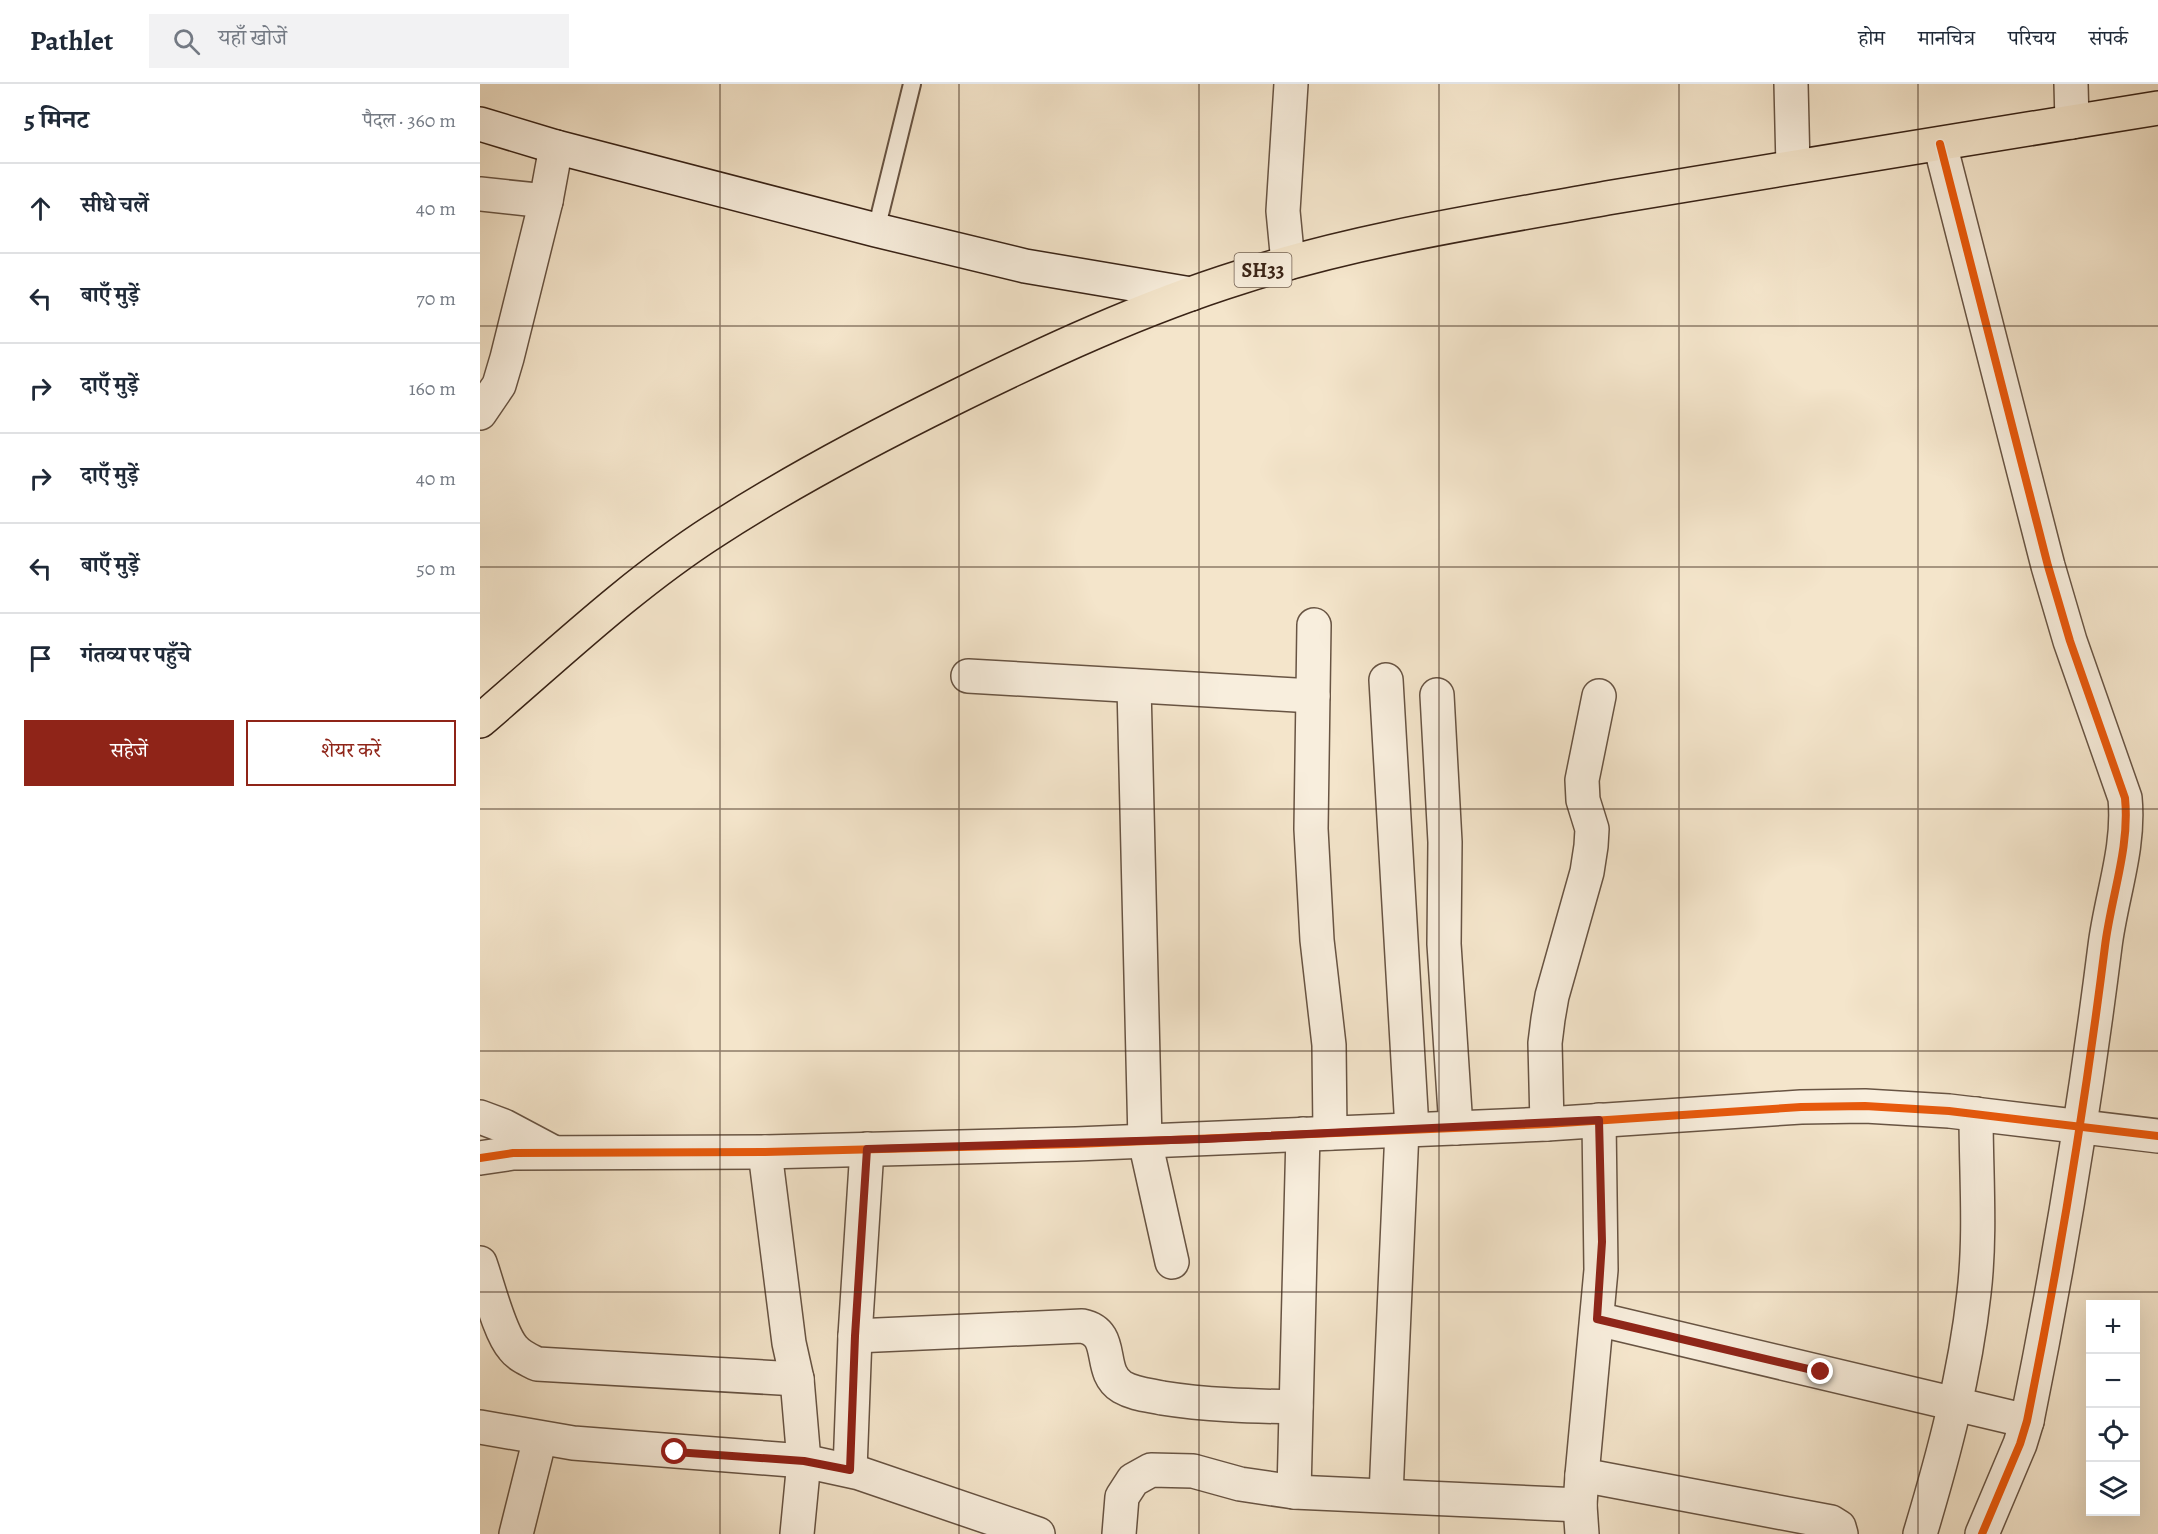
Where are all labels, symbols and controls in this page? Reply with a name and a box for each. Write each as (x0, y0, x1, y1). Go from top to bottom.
search box (149, 14, 569, 68)
text: Pathlet (30, 22, 113, 60)
text: यहाँ खोजें (218, 23, 287, 53)
text: होम (1858, 24, 1885, 52)
text: मानचित्र (1918, 24, 1975, 52)
text: परिचय (2008, 24, 2056, 52)
text: संपर्क (2089, 24, 2128, 52)
icon: search (170, 25, 203, 58)
text: 5 मिनट (24, 102, 89, 137)
text: पैदल · 360 m (363, 107, 456, 134)
text: सीधे चलें (81, 190, 149, 220)
icon: ahead (24, 192, 57, 225)
text: 40 m (416, 195, 456, 222)
road number: SH33 (1234, 253, 1292, 287)
text: बाएँ मुड़ें (81, 280, 139, 310)
icon: left (24, 282, 57, 315)
text: 70 m (416, 285, 456, 312)
text: दाएँ मुड़ें (81, 370, 139, 400)
icon: right (24, 372, 57, 405)
text: 160 m (409, 375, 456, 402)
text: दाएँ मुड़ें (81, 460, 139, 490)
icon: right (24, 462, 57, 495)
text: 40 m (416, 465, 456, 492)
text: बाएँ मुड़ें (81, 550, 139, 580)
icon: left (24, 552, 57, 585)
text: 50 m (416, 555, 456, 582)
text: गंतव्य पर पहुँचे (81, 640, 190, 670)
icon: arrive (24, 642, 57, 675)
button: सहेजें (24, 720, 234, 786)
button: शेयर करें (246, 720, 456, 786)
map controls (2086, 1300, 2140, 1516)
button: + (2086, 1300, 2140, 1354)
button: − (2086, 1354, 2140, 1408)
route end (1807, 1358, 1833, 1384)
button: locate (2086, 1408, 2140, 1462)
route start (661, 1438, 687, 1464)
button: layers (2086, 1462, 2140, 1516)

